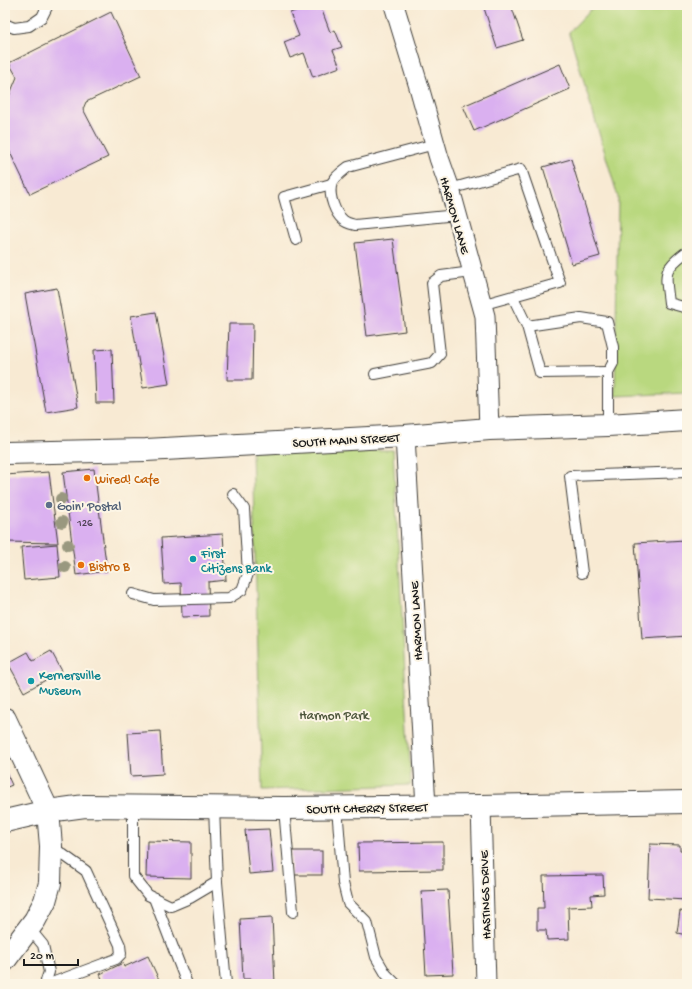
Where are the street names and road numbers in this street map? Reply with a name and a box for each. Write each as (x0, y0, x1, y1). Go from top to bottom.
street label: HARMON LANE (435, 175, 472, 257)
street label: SOUTH MAIN STREET (292, 431, 401, 452)
street label: HARMON LANE (408, 580, 427, 661)
street label: SOUTH CHERRY STREET (306, 801, 429, 818)
street label: HASTINGS DRIVE (477, 849, 496, 940)

